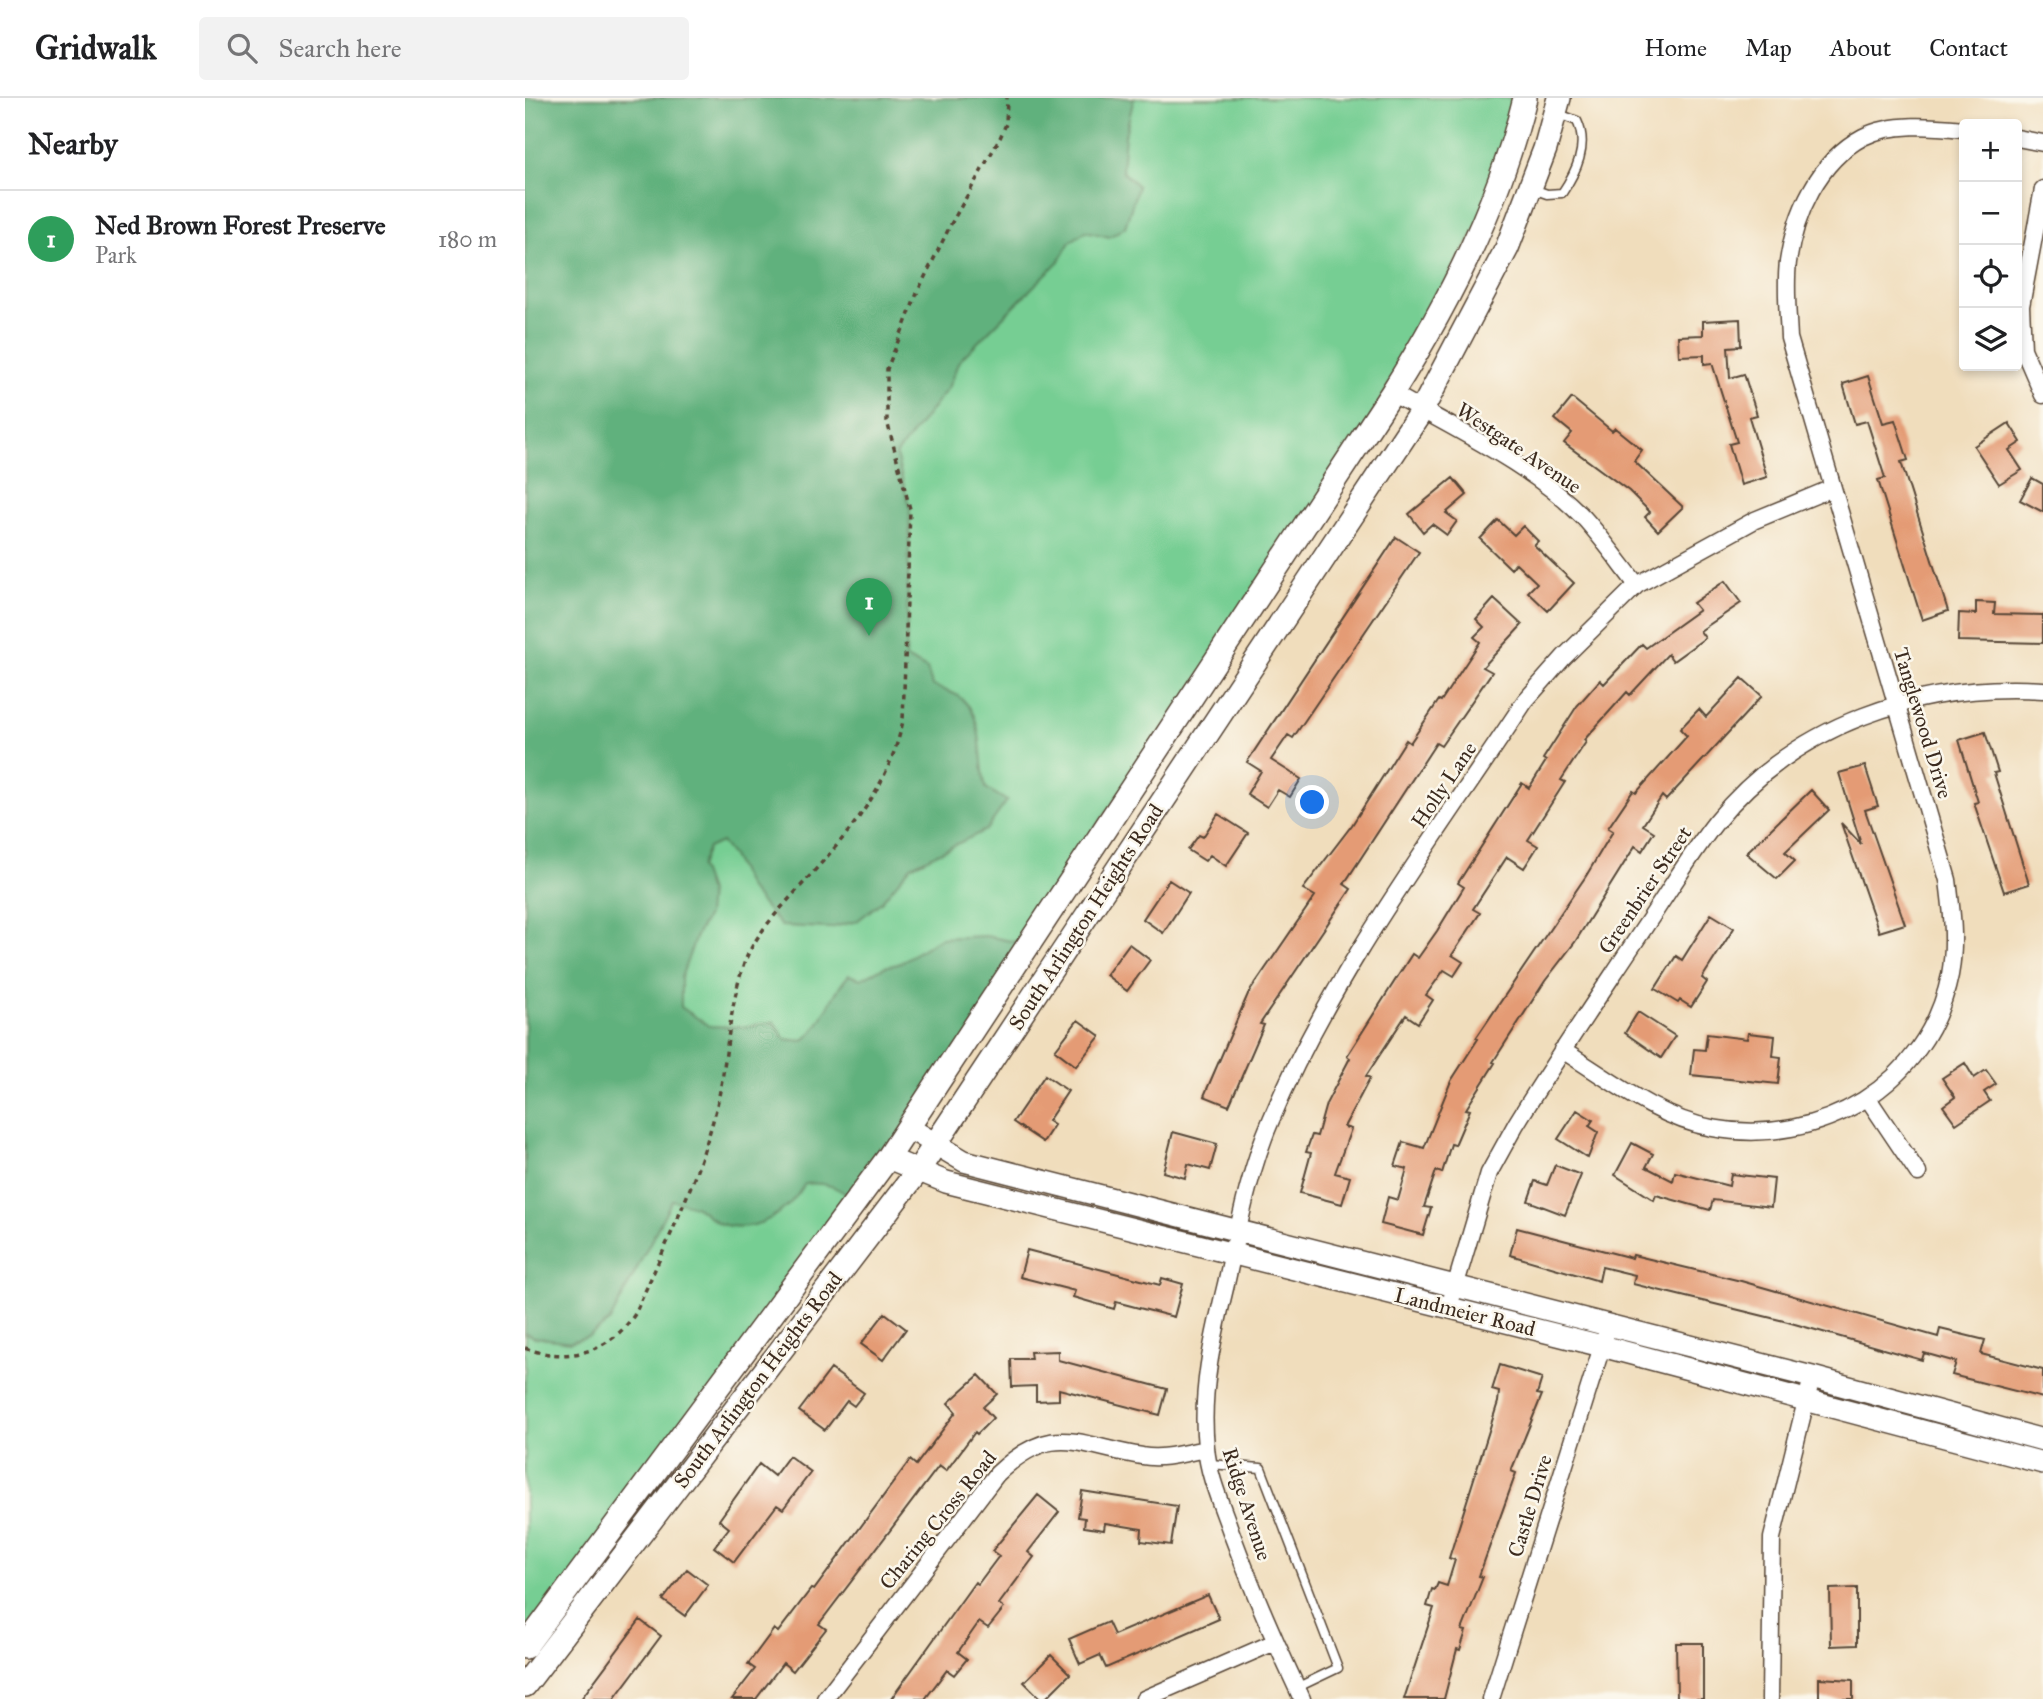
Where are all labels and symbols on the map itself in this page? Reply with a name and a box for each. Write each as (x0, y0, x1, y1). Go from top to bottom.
street label: Westgate Avenue (1451, 397, 1587, 500)
pin: 1 (846, 578, 892, 636)
street label: Tanglewood Drive (1888, 645, 1958, 802)
street label: Holly Lane (1406, 737, 1482, 833)
your location (1295, 785, 1329, 819)
street label: South Arlington Heights Road (1003, 799, 1169, 1035)
street label: Greenbrier Street (1593, 821, 1698, 959)
street label: South Arlington Heights Road (668, 1266, 848, 1493)
street label: Landmeier Road (1392, 1282, 1539, 1342)
street label: Ridge Avenue (1217, 1444, 1278, 1564)
street label: Charing Cross Road (874, 1445, 1002, 1595)
street label: Castle Drive (1502, 1451, 1558, 1560)

